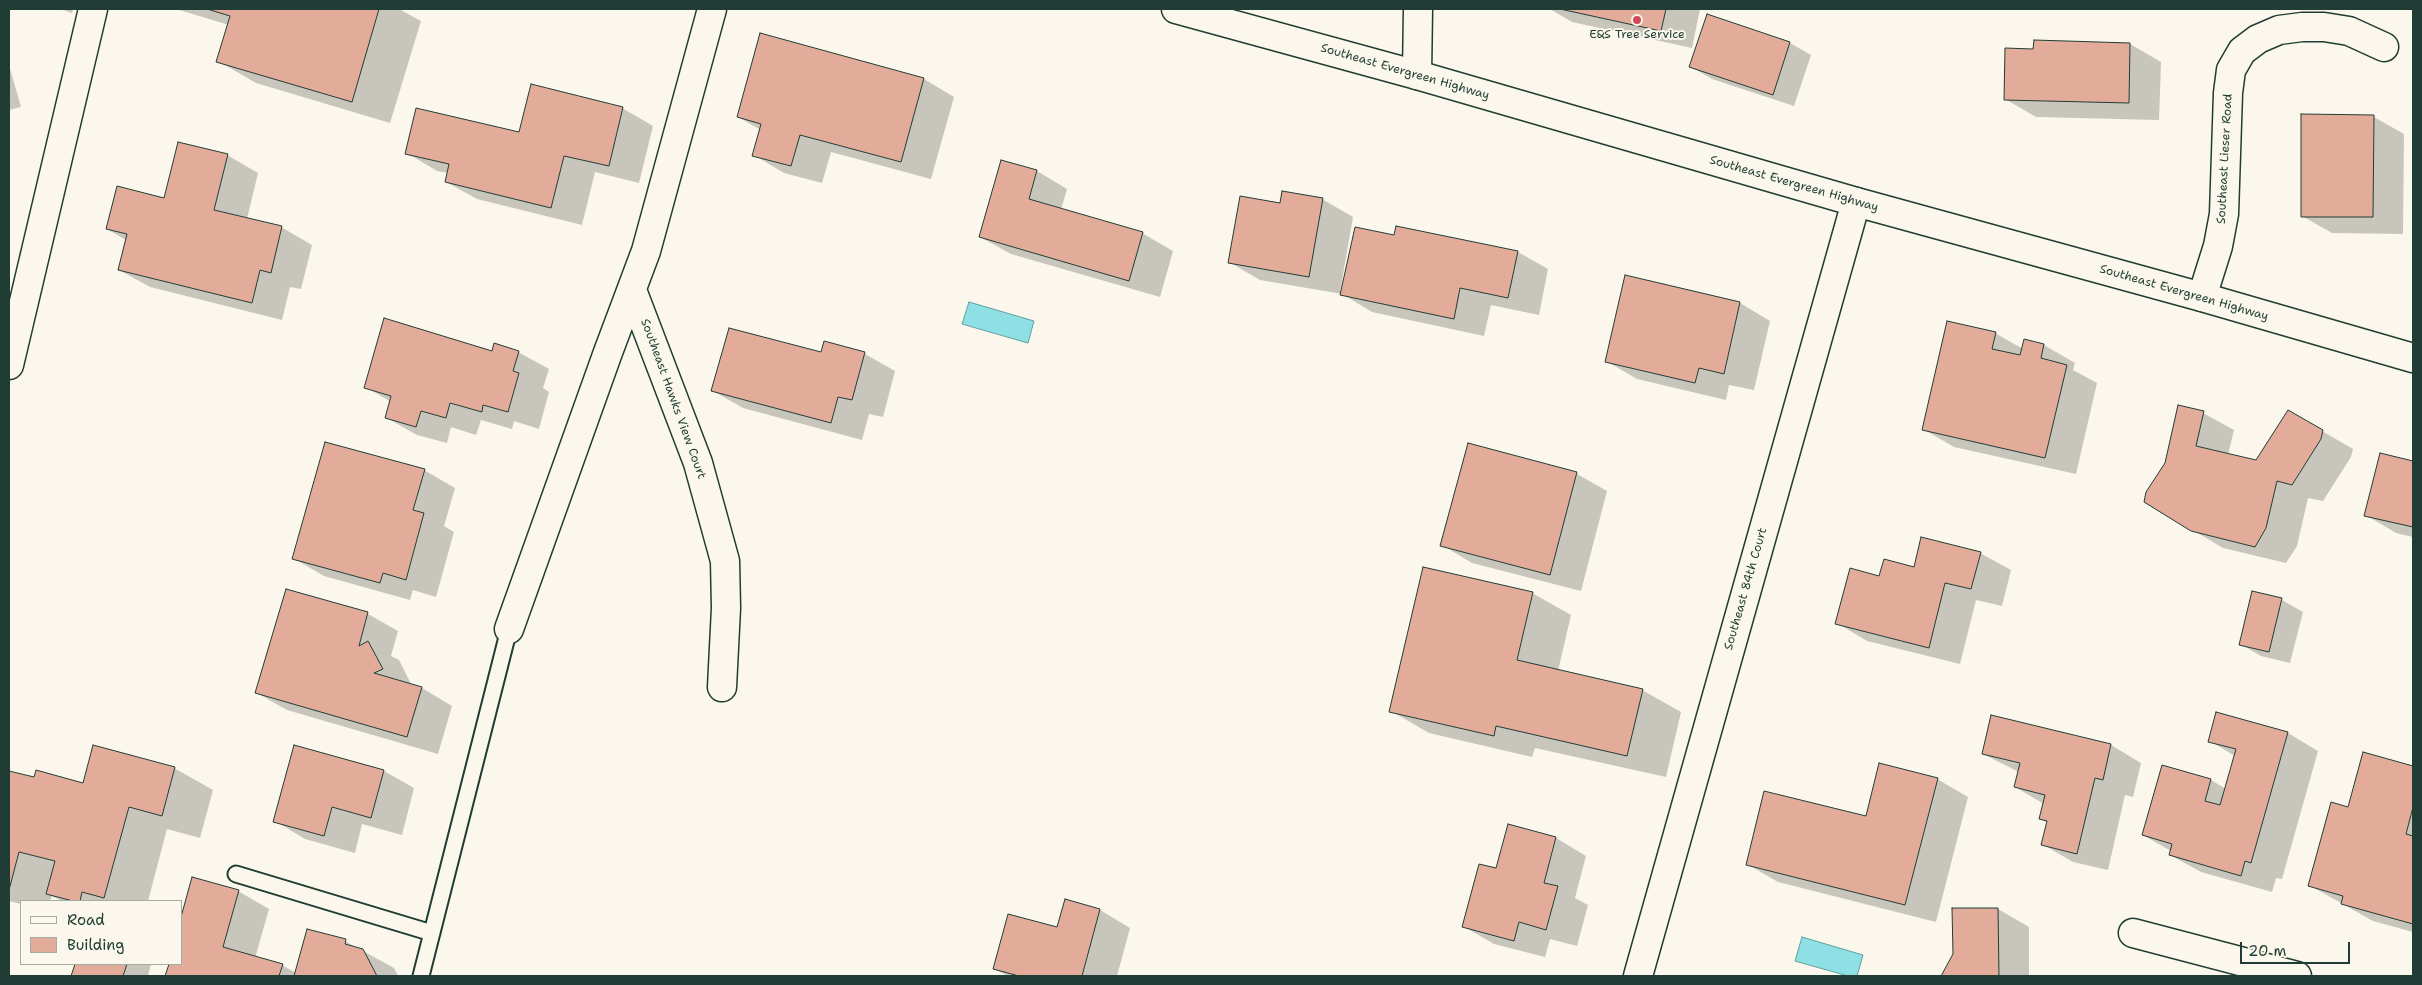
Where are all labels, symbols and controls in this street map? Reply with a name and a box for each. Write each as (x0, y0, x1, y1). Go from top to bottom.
marker: E&S Tree Service (1631, 14, 1643, 26)
place label: E&S Tree Service (1589, 28, 1685, 42)
street label: Southeast Evergreen Highway (1319, 41, 1491, 103)
street label: Southeast Lieser Road (2214, 93, 2236, 225)
street label: Southeast Evergreen Highway (1708, 153, 1880, 215)
street label: Southeast Evergreen Highway (2098, 262, 2270, 324)
street label: Southeast Hawks View Court (637, 317, 709, 481)
street label: Southeast 84th Court (1722, 526, 1770, 652)
legend (20, 900, 182, 965)
text: Road (67, 910, 105, 930)
scale bar (2242, 932, 2352, 964)
text: Building (67, 935, 124, 955)
text: 20 m (2248, 941, 2287, 961)

